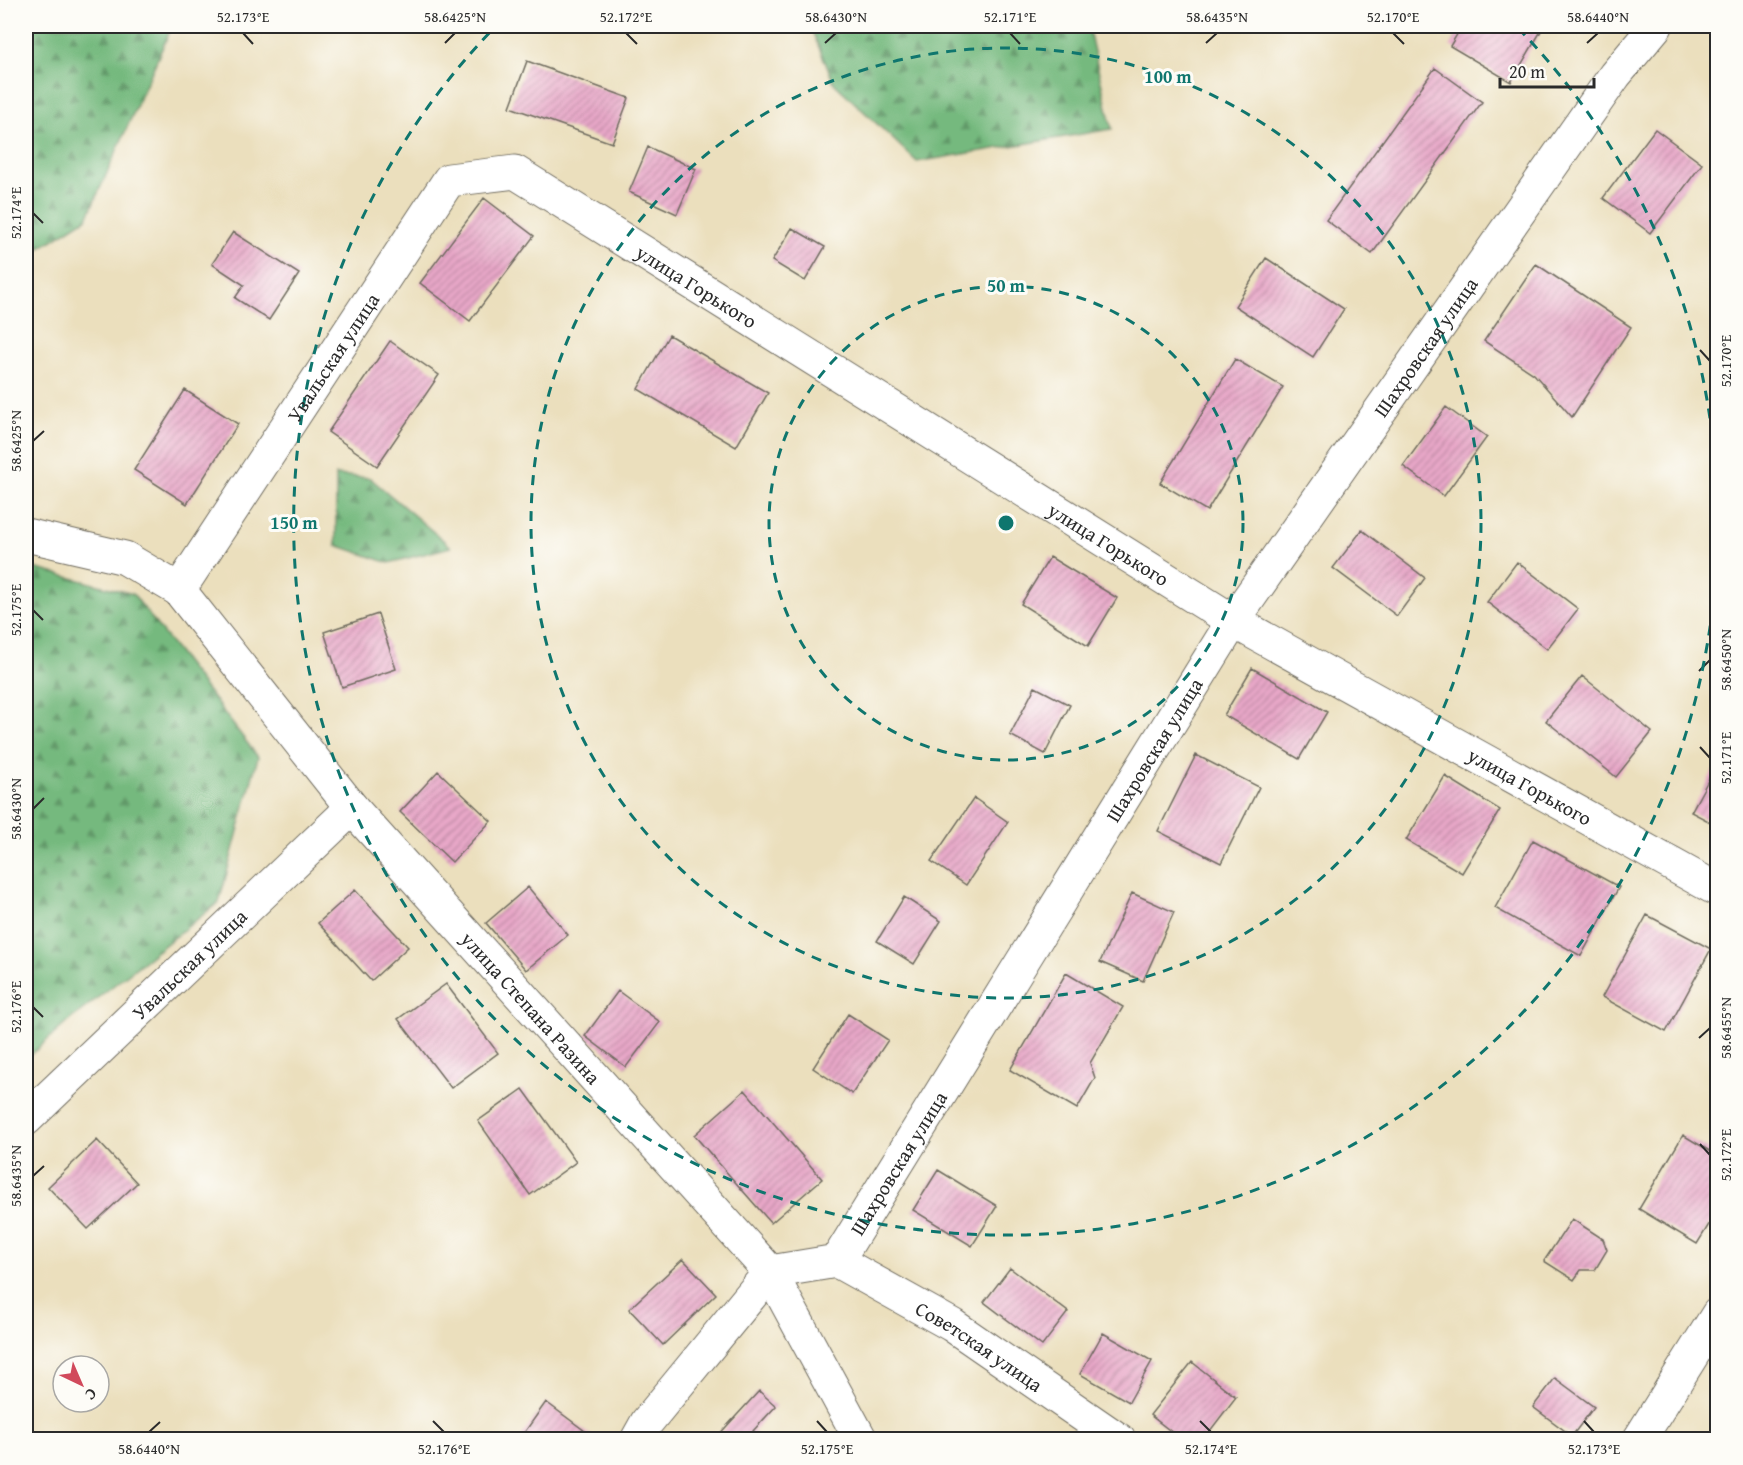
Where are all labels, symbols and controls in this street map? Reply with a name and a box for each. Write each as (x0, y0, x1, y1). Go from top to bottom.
text: 52.173°E (217, 6, 270, 27)
text: 58.6425°N (424, 6, 486, 27)
text: 52.172°E (600, 6, 653, 27)
text: 58.6430°N (805, 6, 867, 27)
text: 52.171°E (984, 6, 1037, 27)
text: 58.6435°N (1186, 6, 1248, 27)
text: 52.170°E (1367, 6, 1420, 27)
text: 58.6440°N (1567, 6, 1629, 27)
scale bar (1500, 51, 1594, 89)
text: 20 m (1509, 58, 1545, 85)
text: 100 m (1144, 63, 1192, 90)
text: 52.174°E (5, 186, 26, 239)
street label: улица Горького (630, 236, 763, 335)
street label: Шахровская улица (1366, 270, 1484, 422)
text: 50 m (987, 272, 1026, 299)
street label: Увальская улица (279, 286, 386, 427)
text: 52.170°E (1715, 334, 1736, 387)
text: 58.6425°N (5, 410, 26, 472)
street label: улица Горького (1042, 494, 1175, 592)
text: 150 m (270, 509, 318, 536)
centre of rings (996, 513, 1016, 533)
text: 52.175°E (5, 583, 26, 636)
text: 58.6450°N (1715, 629, 1736, 691)
street label: Шахровская улица (1098, 671, 1209, 827)
text: 52.171°E (1715, 731, 1736, 784)
street label: улица Горького (1462, 739, 1597, 832)
text: 58.6430°N (5, 778, 26, 840)
street label: Увальская улица (125, 901, 253, 1026)
street label: улица Степана Разина (454, 924, 609, 1090)
text: 52.176°E (5, 980, 26, 1033)
text: 58.6455°N (1715, 997, 1736, 1059)
street label: Шахровская улица (842, 1085, 954, 1240)
text: 52.172°E (1715, 1128, 1736, 1181)
text: 58.6435°N (5, 1145, 26, 1207)
street label: Советская улица (911, 1293, 1050, 1399)
north arrow (51, 1354, 111, 1414)
text: С (80, 1383, 103, 1407)
text: 58.6440°N (118, 1438, 180, 1459)
text: 52.176°E (418, 1438, 471, 1459)
text: 52.175°E (801, 1438, 854, 1459)
text: 52.174°E (1185, 1438, 1238, 1459)
text: 52.173°E (1568, 1438, 1621, 1459)

